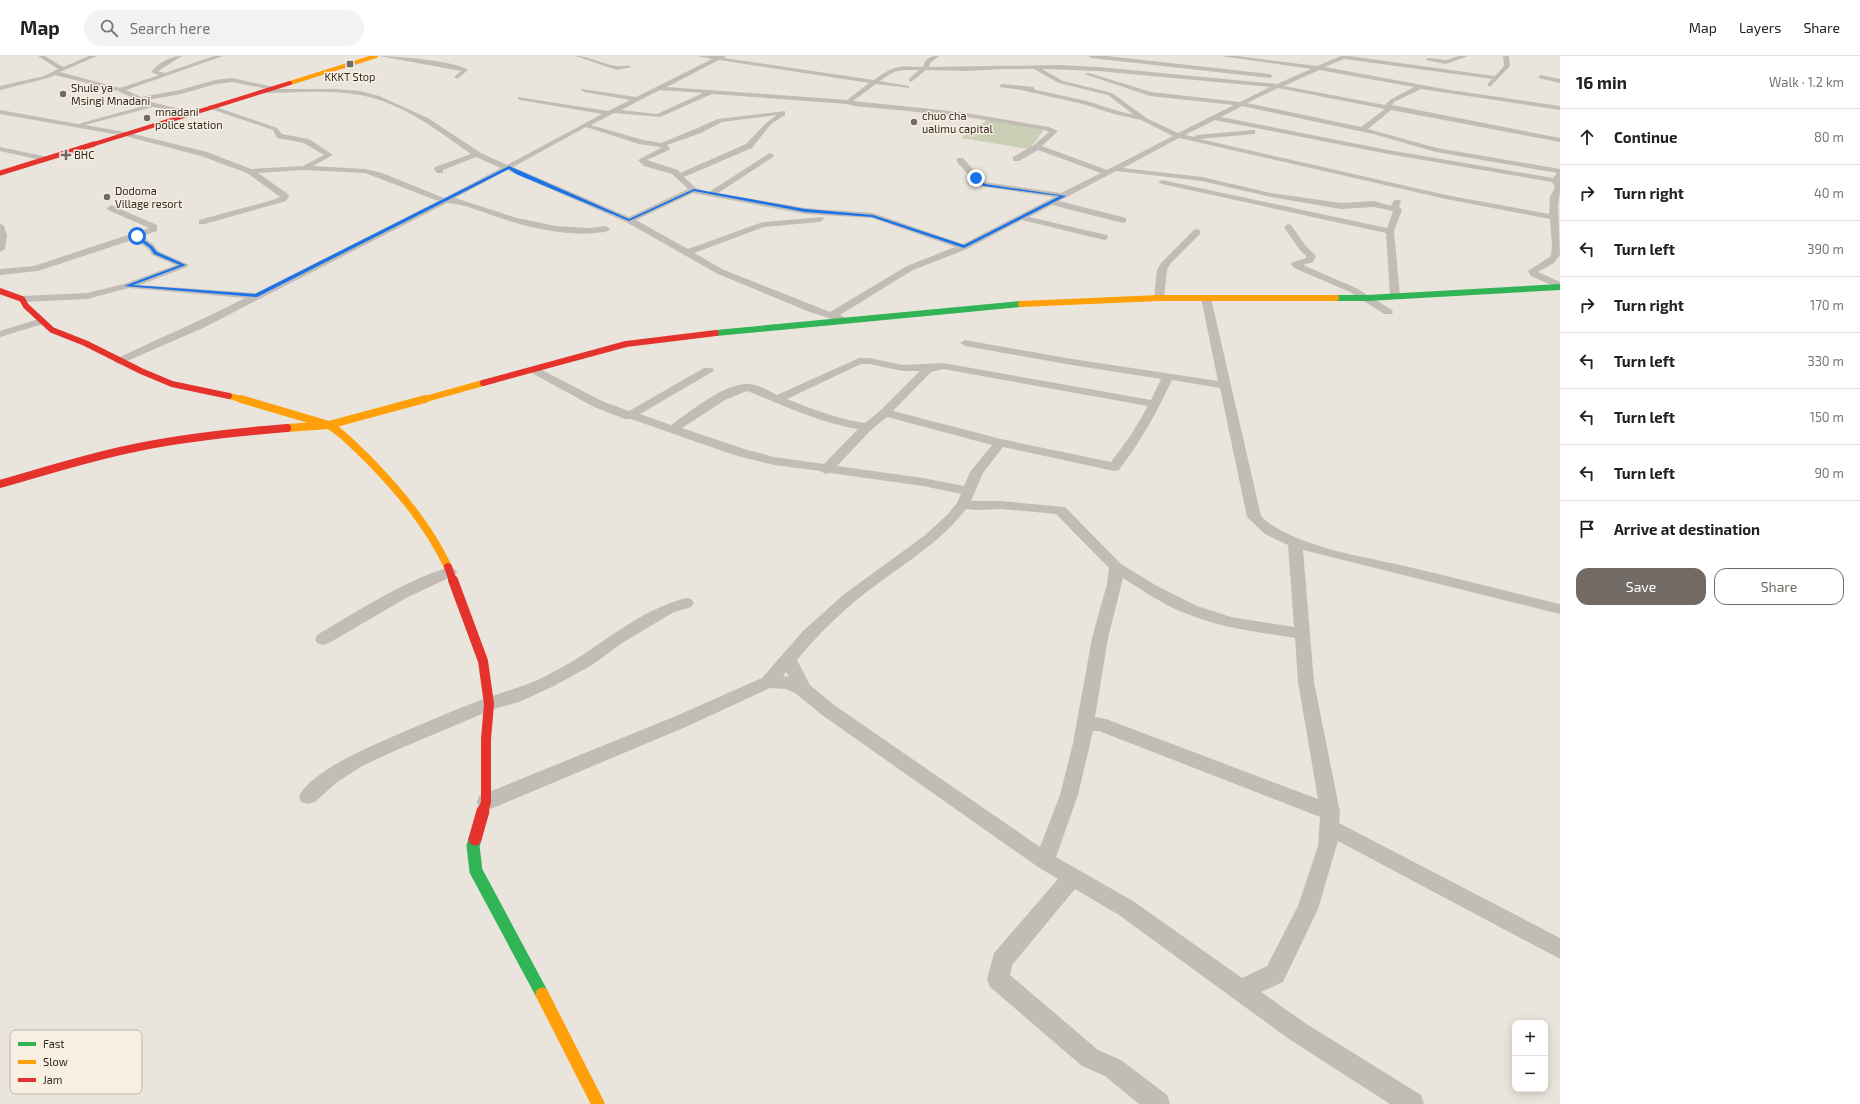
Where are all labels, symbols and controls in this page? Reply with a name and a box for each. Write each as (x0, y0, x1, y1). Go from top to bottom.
search box (84, 10, 364, 46)
text: Map (20, 16, 60, 39)
icon: search (98, 17, 120, 39)
text: Search here (130, 19, 210, 37)
text: Map (1689, 19, 1717, 36)
text: Layers (1739, 19, 1781, 36)
text: Share (1803, 19, 1840, 36)
marker: KKKT Stop (345, 59, 355, 69)
place label: KKKT Stop (324, 70, 376, 83)
text: 16 min (1576, 72, 1627, 92)
text: Walk · 1.2 km (1769, 74, 1844, 90)
place label: Shule ya Msingi Mnadani (71, 81, 150, 107)
marker: Shule ya Msingi Mnadani (58, 89, 68, 99)
place label: mnadani police station (155, 105, 223, 131)
place label: chuo cha ualimu capital (922, 109, 993, 135)
marker: mnadani police station (142, 113, 152, 123)
marker: chuo cha ualimu capital (909, 117, 919, 127)
icon: ahead (1576, 126, 1598, 148)
text: Continue (1614, 128, 1677, 146)
text: 80 m (1814, 129, 1844, 145)
place label: BHC (74, 148, 94, 161)
marker: BHC (61, 150, 71, 160)
route end (967, 169, 985, 187)
icon: right (1576, 182, 1598, 204)
place label: Dodoma Village resort (115, 184, 182, 210)
text: Turn right (1614, 184, 1684, 202)
text: 40 m (1814, 185, 1844, 201)
marker: Dodoma Village resort (102, 192, 112, 202)
route start (128, 227, 146, 245)
icon: left (1576, 238, 1598, 260)
text: Turn left (1614, 240, 1675, 258)
text: 390 m (1807, 241, 1844, 257)
icon: right (1576, 294, 1598, 316)
text: Turn right (1614, 296, 1684, 314)
text: 170 m (1810, 297, 1844, 313)
icon: left (1576, 350, 1598, 372)
text: Turn left (1614, 352, 1675, 370)
text: 330 m (1807, 353, 1844, 369)
icon: left (1576, 406, 1598, 428)
text: Turn left (1614, 408, 1675, 426)
text: 150 m (1810, 409, 1844, 425)
icon: left (1576, 462, 1598, 484)
text: Turn left (1614, 464, 1675, 482)
text: 90 m (1814, 465, 1844, 481)
icon: arrive (1576, 518, 1598, 540)
text: Arrive at destination (1614, 520, 1760, 538)
button: Save (1576, 568, 1706, 605)
button: Share (1714, 568, 1844, 605)
map controls (1512, 1020, 1548, 1092)
button: + (1512, 1020, 1548, 1056)
legend (10, 1030, 142, 1094)
text: Fast (43, 1037, 65, 1050)
text: Slow (43, 1055, 68, 1068)
button: − (1512, 1056, 1548, 1092)
text: Jam (43, 1073, 62, 1086)

